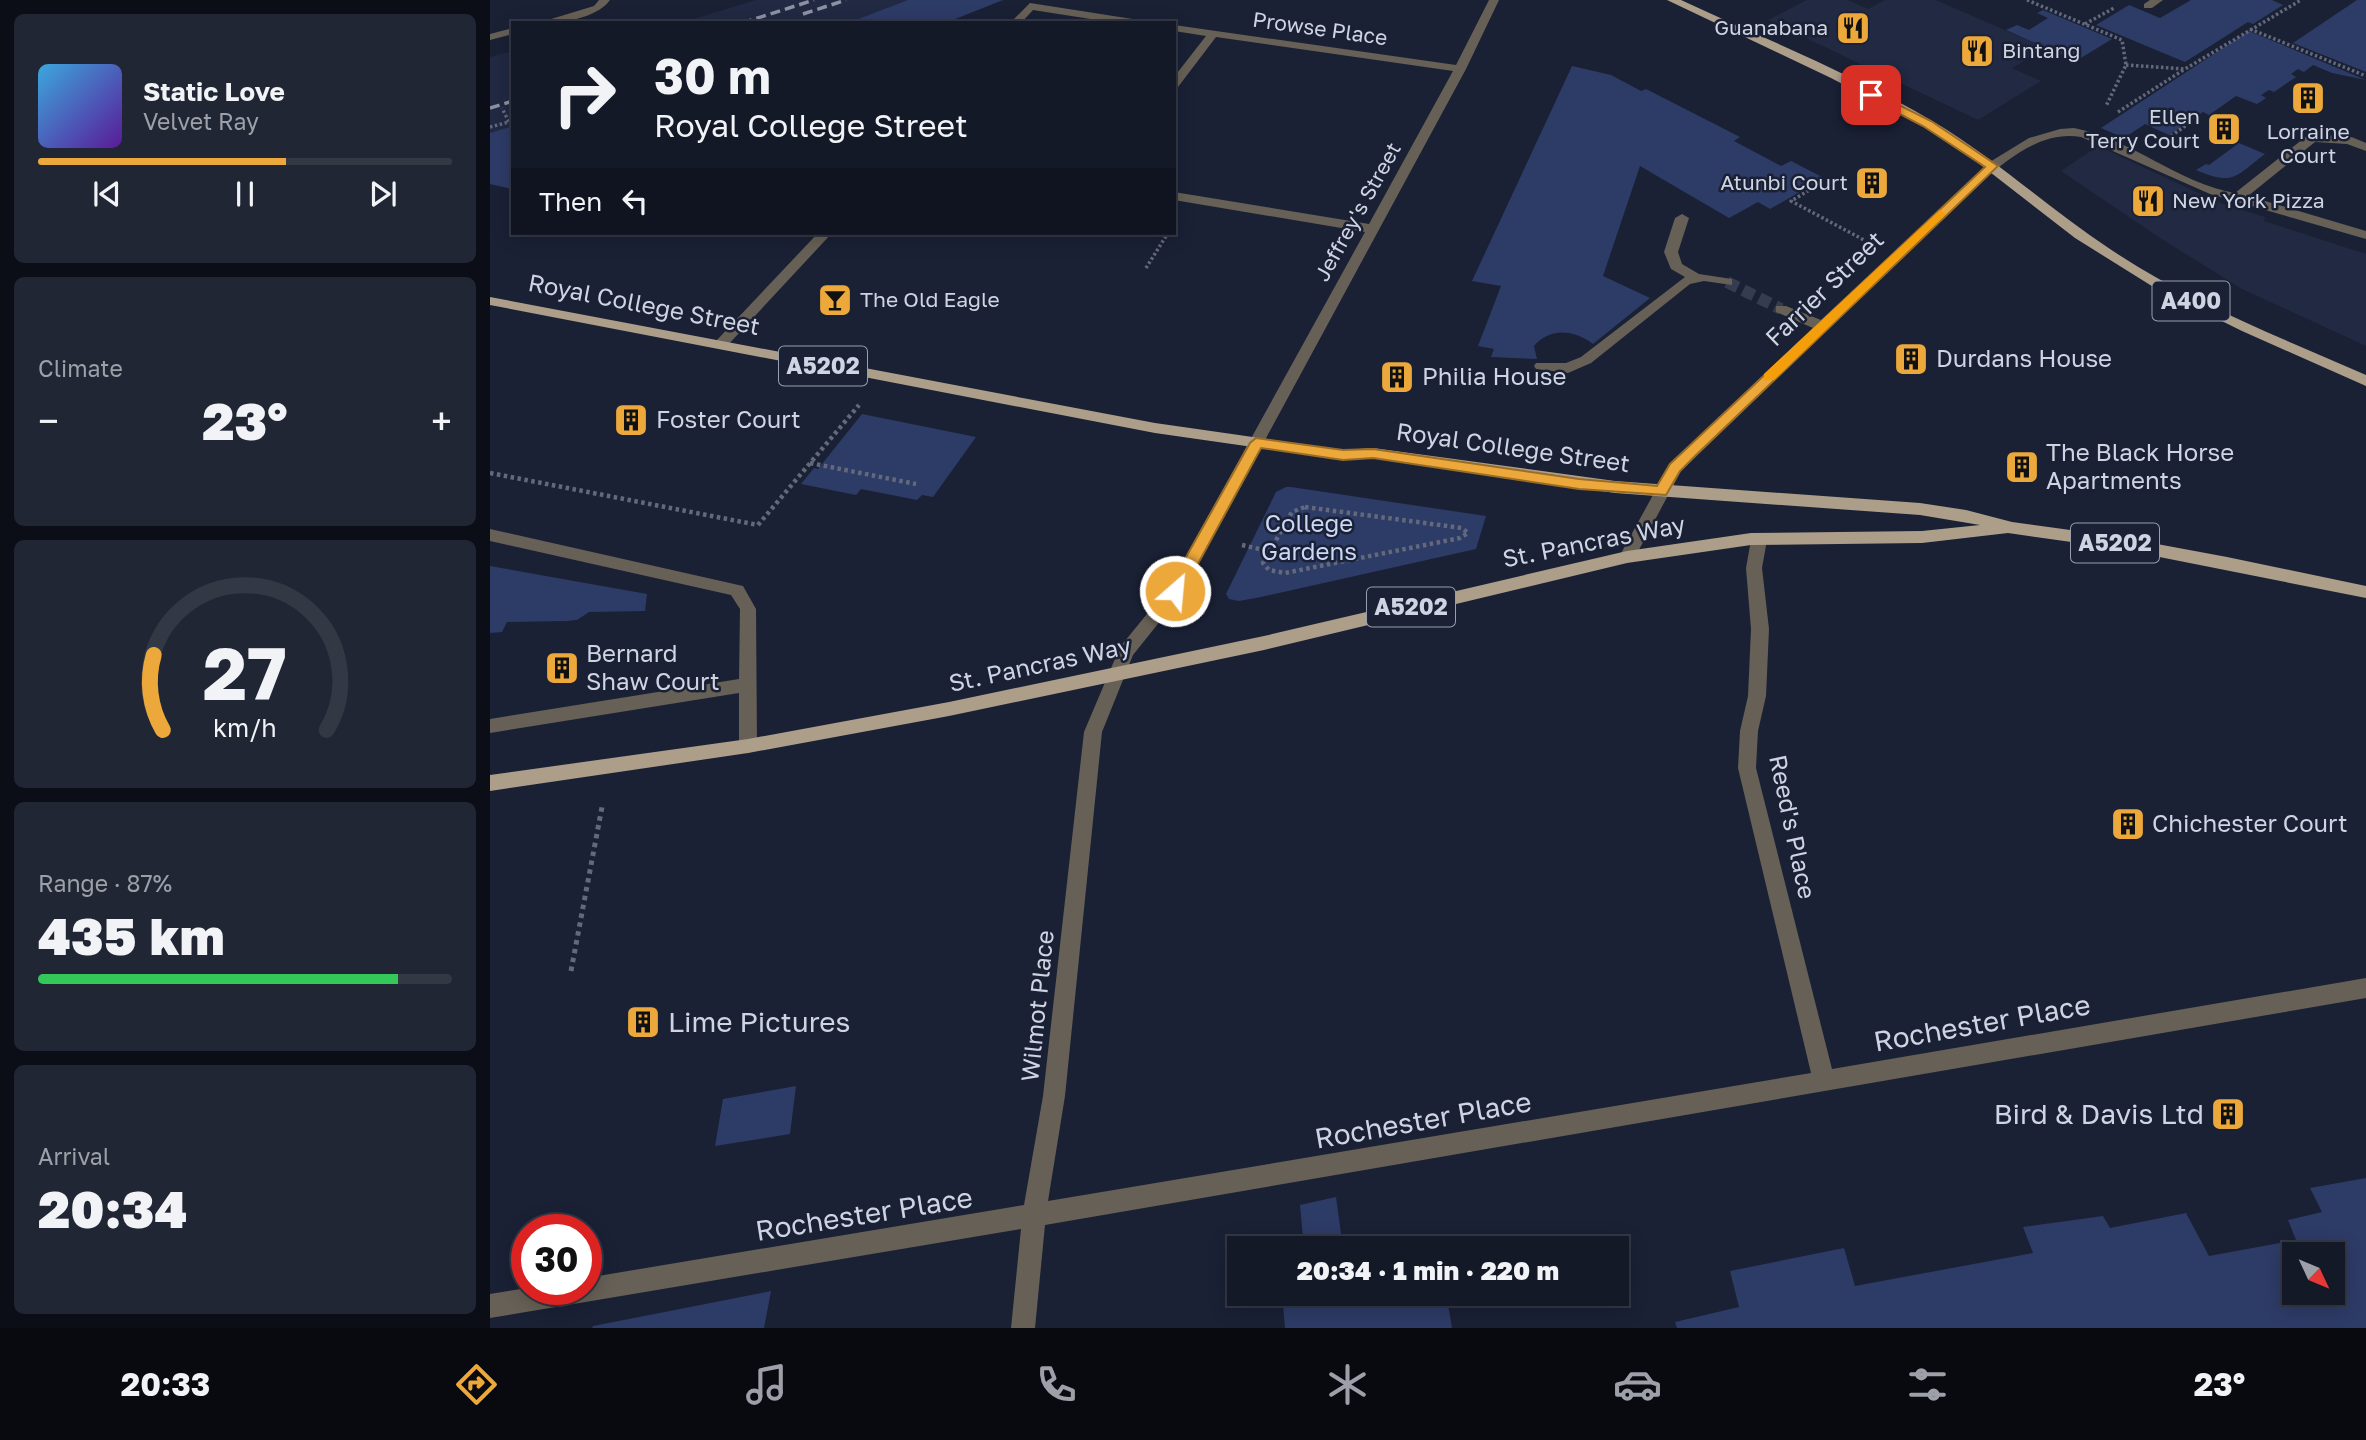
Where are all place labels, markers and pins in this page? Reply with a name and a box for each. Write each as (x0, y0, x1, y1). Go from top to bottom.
restaurant icon: Guanabana (1834, 9, 1872, 47)
place label: Guanabana (1714, 14, 1828, 40)
restaurant icon: Bintang (1958, 32, 1996, 70)
place label: Bintang (2002, 37, 2081, 63)
pin (1841, 65, 1901, 125)
building icon: Lorraine Court (2289, 79, 2327, 117)
place label: Ellen Terry Court (2086, 103, 2200, 153)
building icon: Ellen Terry Court (2205, 110, 2243, 148)
place label: Lorraine Court (2266, 118, 2350, 168)
building icon: Atunbi Court (1853, 164, 1891, 202)
place label: Atunbi Court (1720, 169, 1848, 195)
restaurant icon: New York Pizza (2129, 182, 2167, 220)
place label: New York Pizza (2172, 187, 2325, 213)
bar icon: The Old Eagle (816, 281, 854, 319)
place label: The Old Eagle (860, 286, 1000, 312)
building icon: Durdans House (1892, 340, 1930, 378)
place label: Durdans House (1936, 343, 2112, 372)
building icon: Philia House (1378, 358, 1416, 396)
place label: Philia House (1422, 361, 1566, 390)
building icon: Foster Court (612, 401, 650, 439)
place label: Foster Court (656, 404, 801, 433)
place label: The Black Horse Apartments (2046, 437, 2234, 494)
building icon: The Black Horse Apartments (2003, 448, 2041, 486)
place label: Bernard Shaw Court (586, 638, 720, 695)
building icon: Bernard Shaw Court (543, 649, 581, 687)
building icon: Chichester Court (2109, 805, 2147, 843)
place label: Chichester Court (2152, 808, 2348, 837)
building icon: Lime Pictures (624, 1003, 662, 1041)
place label: Lime Pictures (668, 1005, 850, 1038)
building icon: Bird & Davis Ltd (2209, 1095, 2247, 1133)
place label: Bird & Davis Ltd (1994, 1097, 2204, 1130)

